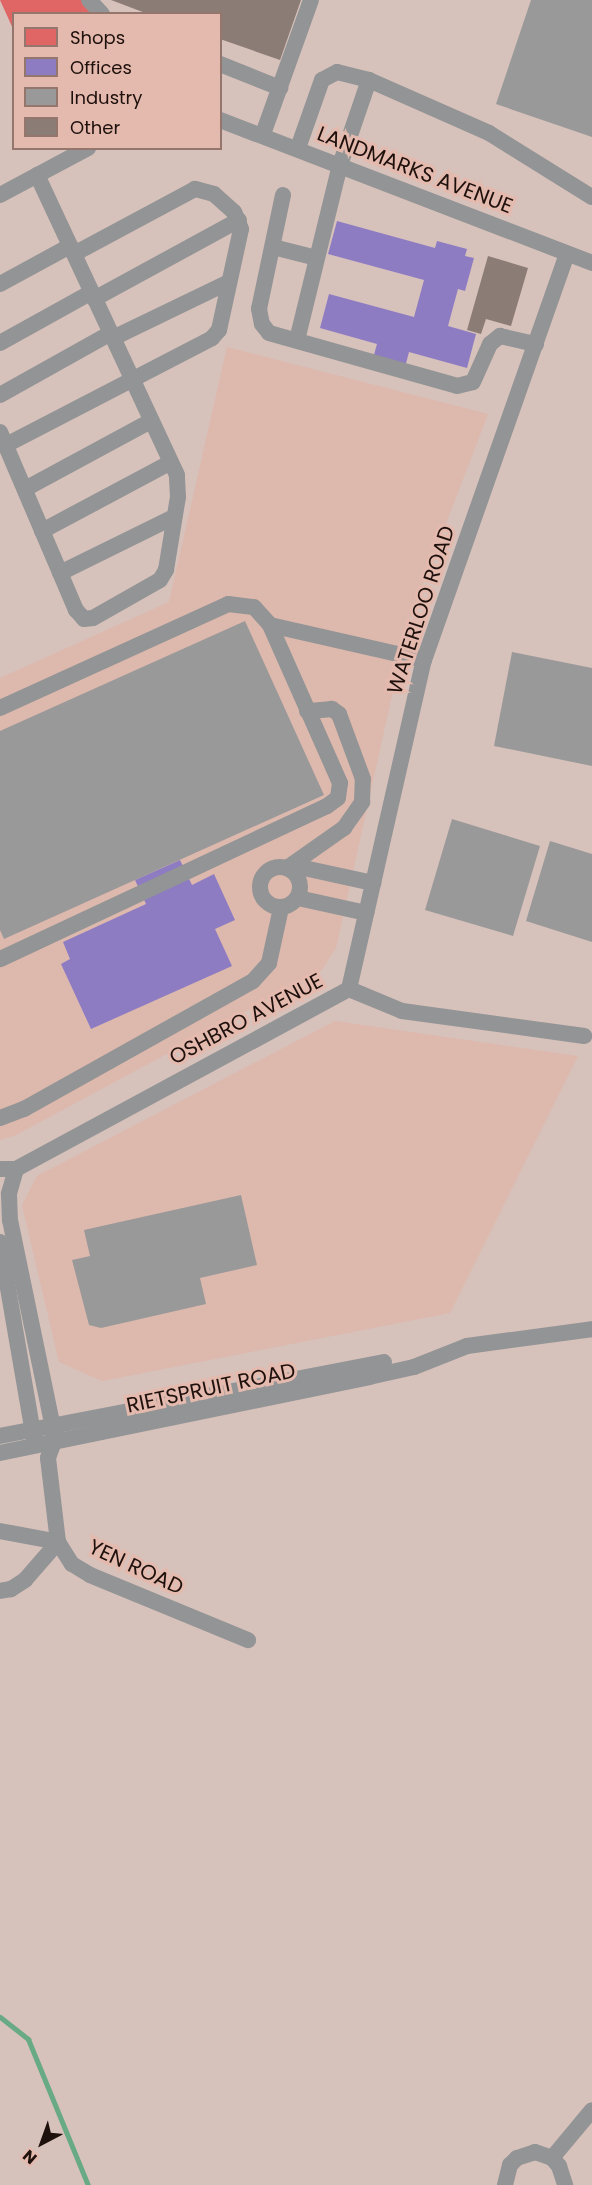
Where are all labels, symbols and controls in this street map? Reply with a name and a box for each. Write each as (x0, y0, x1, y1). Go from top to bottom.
legend (12, 12, 222, 150)
text: Shops (70, 25, 125, 50)
text: Offices (70, 55, 132, 80)
text: Industry (70, 85, 142, 110)
text: Other (70, 115, 120, 140)
street label: LANDMARKS AVENUE (314, 121, 516, 219)
street label: WATERLOO ROAD (382, 523, 460, 697)
street label: OSHBRO AVENUE (165, 968, 327, 1070)
street label: RIETSPRUIT ROAD (124, 1358, 298, 1418)
street label: YEN ROAD (85, 1534, 187, 1600)
north arrow (12, 2113, 72, 2173)
text: N (18, 2144, 42, 2170)

